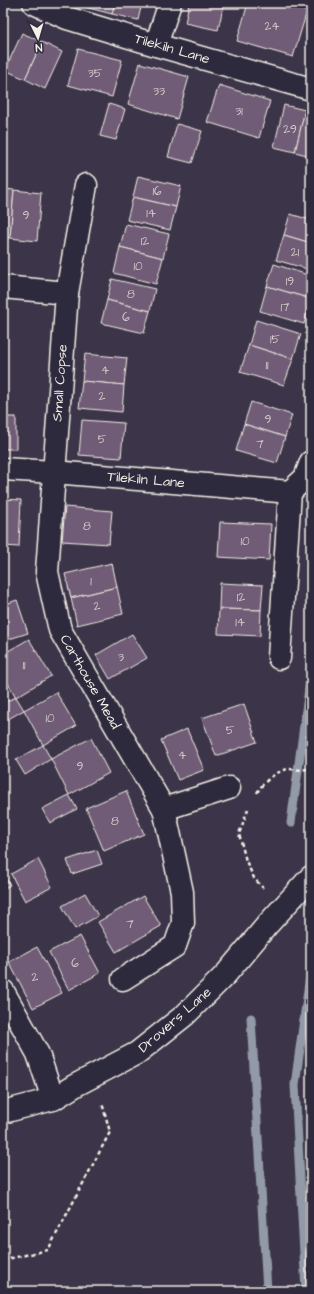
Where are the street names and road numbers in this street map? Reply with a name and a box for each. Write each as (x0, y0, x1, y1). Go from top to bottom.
street label: Tilekiln Lane (132, 29, 212, 69)
street label: Small Copse (47, 343, 73, 422)
street label: Tilekiln Lane (107, 467, 186, 493)
street label: Carthouse Mead (55, 631, 125, 733)
street label: Drovers Lane (134, 982, 216, 1057)

